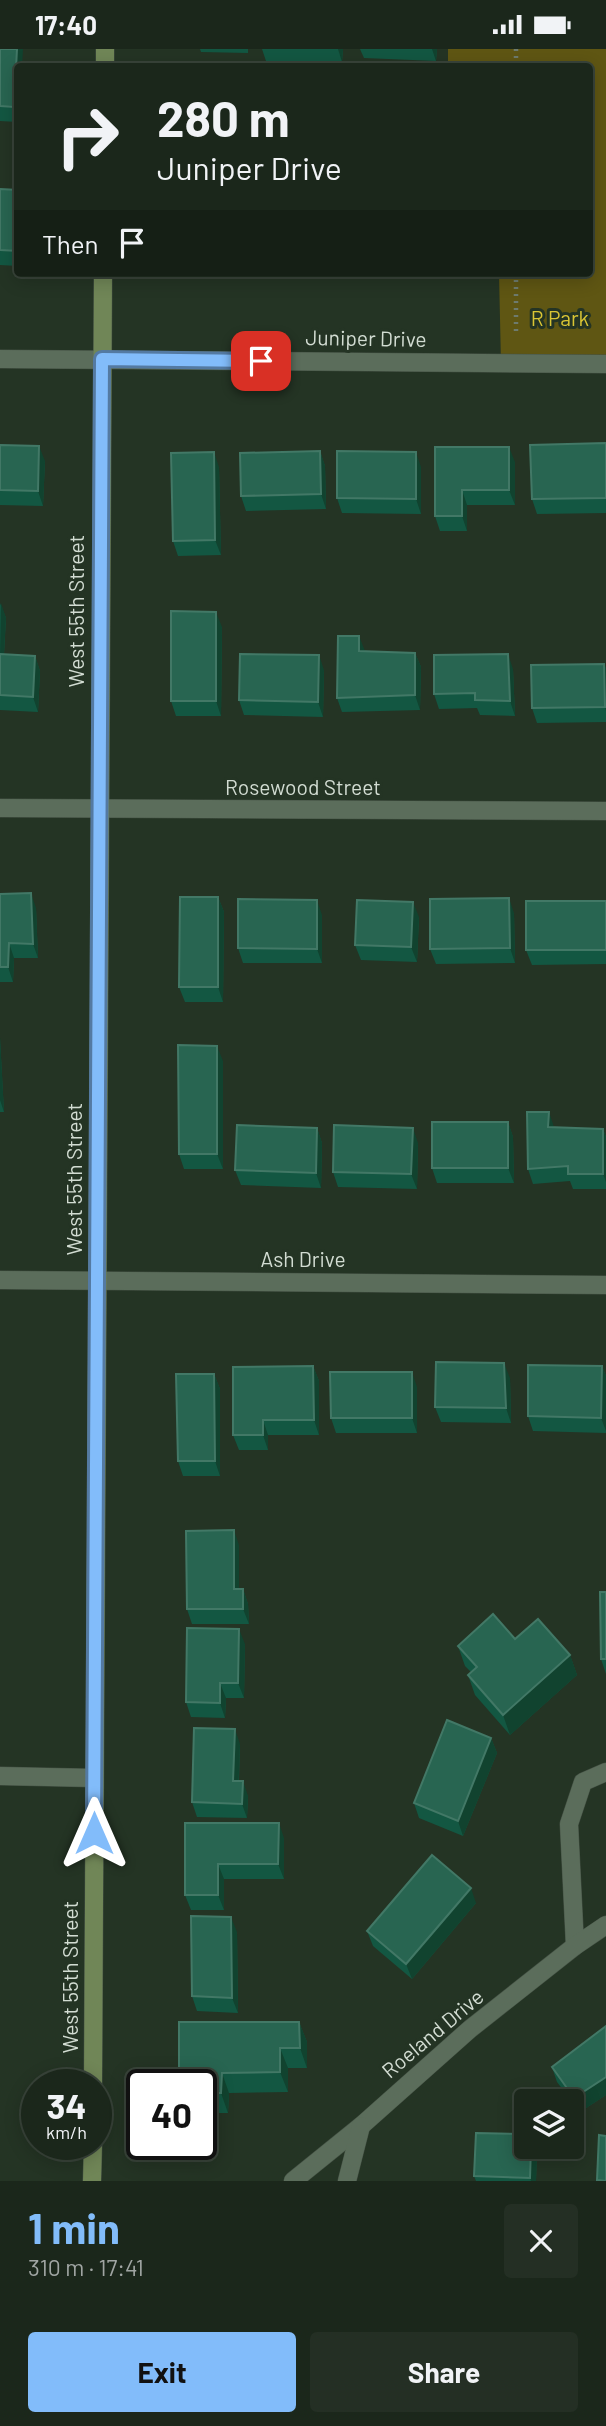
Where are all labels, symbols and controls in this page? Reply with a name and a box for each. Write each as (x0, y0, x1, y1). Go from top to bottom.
text: 17:40 (35, 9, 97, 40)
text: 280 m (157, 88, 290, 147)
icon: right (42, 91, 133, 182)
text: Juniper Drive (157, 148, 342, 186)
icon: arrive (113, 224, 151, 262)
text: Then (42, 228, 99, 259)
park label: R Park (531, 305, 589, 330)
street label: Juniper Drive (305, 324, 427, 351)
pin (231, 331, 291, 391)
icon: arrive (242, 342, 280, 380)
street label: West 55th Street (63, 535, 88, 687)
street label: Rosewood Street (225, 774, 381, 799)
street label: West 55th Street (61, 1103, 86, 1255)
street label: Ash Drive (260, 1246, 346, 1271)
position arrow (57, 1796, 131, 1870)
street label: West 55th Street (57, 1901, 82, 2053)
street label: Roeland Drive (376, 1983, 488, 2082)
speed limit sign: 40 (126, 2069, 217, 2160)
text: 34 (46, 2084, 87, 2126)
map controls (514, 2089, 584, 2159)
button: layers (514, 2089, 584, 2159)
text: km/h (46, 2121, 87, 2143)
text: 1 min (28, 2202, 120, 2252)
button: close (504, 2204, 578, 2278)
text: 310 m · 17:41 (28, 2253, 144, 2281)
button: Exit (28, 2332, 296, 2412)
button: Share (310, 2332, 578, 2412)

